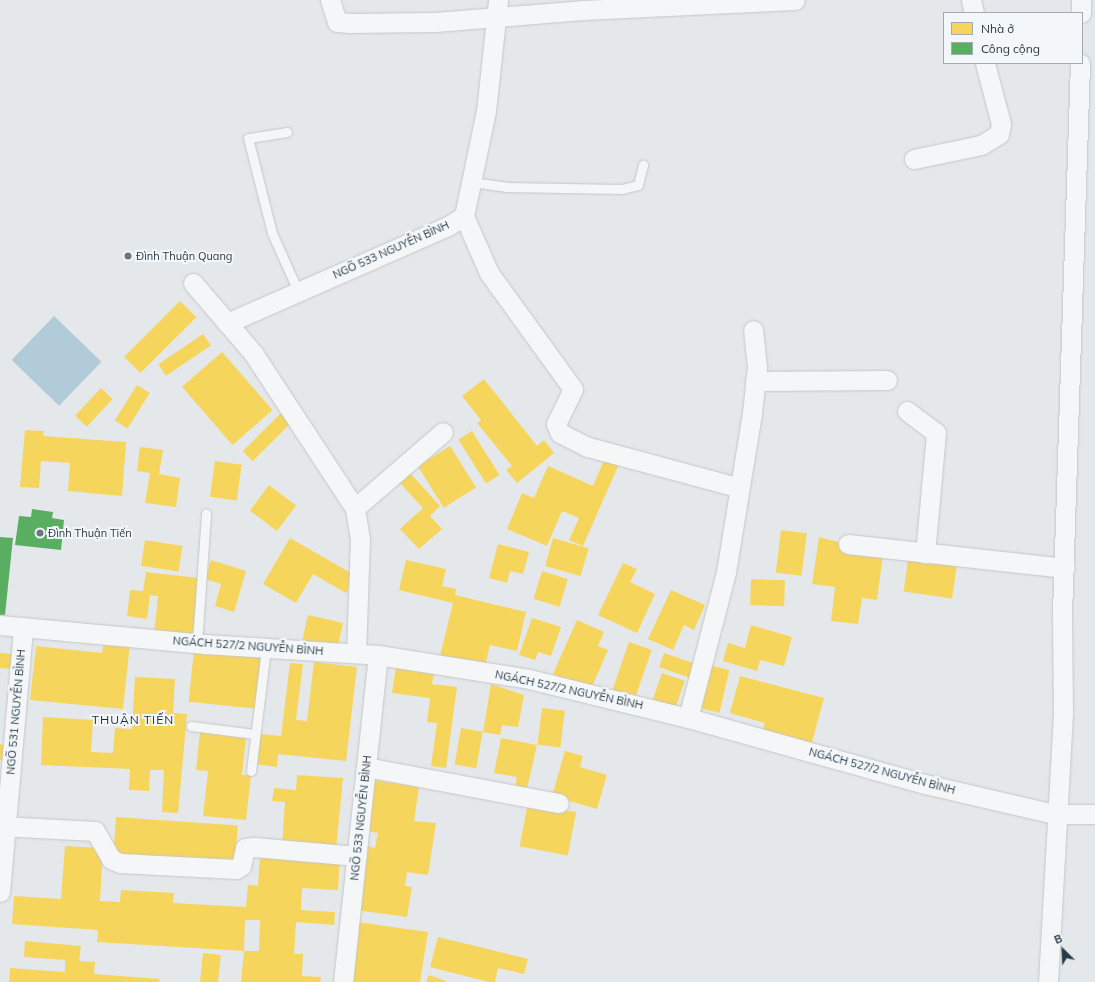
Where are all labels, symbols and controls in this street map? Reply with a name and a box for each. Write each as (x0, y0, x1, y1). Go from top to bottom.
legend (943, 12, 1083, 64)
text: Nhà ở (981, 21, 1014, 36)
text: Công cộng (981, 41, 1040, 56)
street label: NGÕ 533 NGUYỄN BÌNH (331, 218, 451, 282)
place label: Đình Thuận Quang (136, 249, 232, 263)
marker: Đình Thuận Quang (123, 251, 133, 261)
place label: Đình Thuận Tiến (48, 526, 132, 540)
marker: Đình Thuận Tiến (35, 528, 45, 538)
street label: NGÁCH 527/2 NGUYỄN BÌNH (172, 634, 324, 658)
street label: NGÕ 531 NGUYỄN BÌNH (4, 649, 28, 775)
street label: NGÁCH 527/2 NGUYỄN BÌNH (494, 668, 644, 712)
district label: THUẬN TIẾN (92, 713, 174, 727)
street label: NGÁCH 527/2 NGUYỄN BÌNH (807, 745, 957, 797)
street label: NGÕ 533 NGUYỄN BÌNH (348, 755, 374, 881)
north arrow (1043, 930, 1083, 970)
text: B (1052, 931, 1064, 947)

